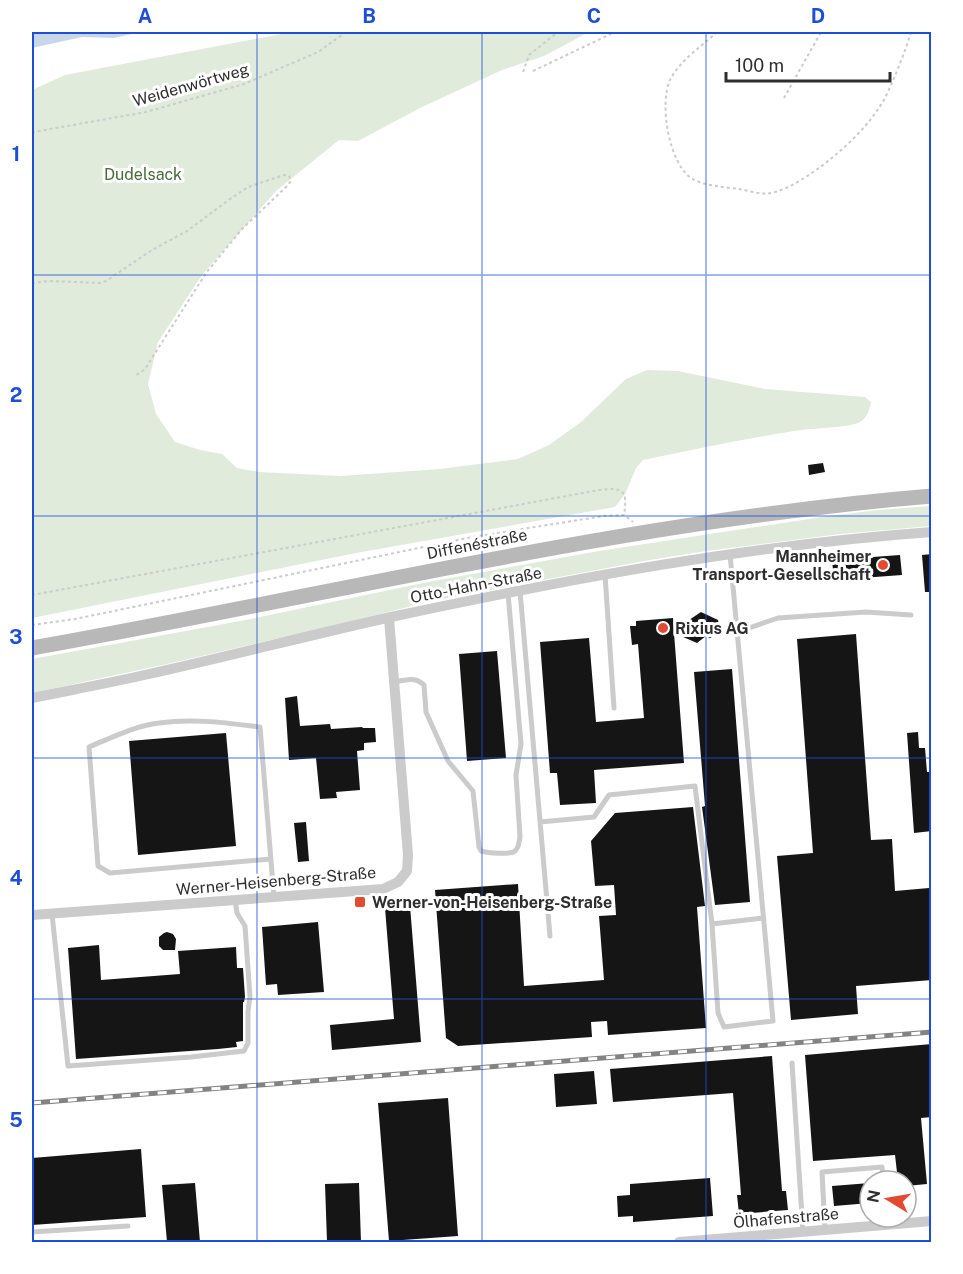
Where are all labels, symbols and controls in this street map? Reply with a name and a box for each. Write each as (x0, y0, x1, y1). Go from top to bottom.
text: A (138, 4, 152, 28)
text: B (362, 4, 376, 28)
text: C (587, 4, 601, 28)
text: D (811, 4, 825, 28)
scale bar (726, 45, 890, 83)
text: 100 m (735, 55, 784, 76)
street label: Weidenwörtweg (131, 59, 251, 111)
text: 1 (12, 142, 20, 166)
park label: Dudelsack (104, 165, 182, 184)
text: 2 (10, 383, 22, 407)
street label: Diffenéstraße (425, 525, 529, 563)
place label: Mannheimer Transport-Gesellschaft (693, 547, 871, 584)
marker: Mannheimer Transport-Gesellschaft (876, 558, 890, 572)
street label: Otto-Hahn-Straße (409, 563, 543, 607)
place label: Rixius AG (675, 619, 749, 638)
marker: Rixius AG (656, 621, 670, 635)
text: 3 (9, 625, 23, 649)
street label: Werner-Heisenberg-Straße (175, 863, 377, 899)
text: 4 (9, 866, 23, 890)
place label: Werner-von-Heisenberg-Straße (372, 893, 612, 912)
marker: Werner-von-Heisenberg-Straße (353, 895, 367, 909)
text: 5 (9, 1108, 23, 1132)
north arrow (858, 1169, 918, 1229)
text: N (863, 1188, 884, 1204)
street label: Ölhafenstraße (732, 1203, 840, 1232)

